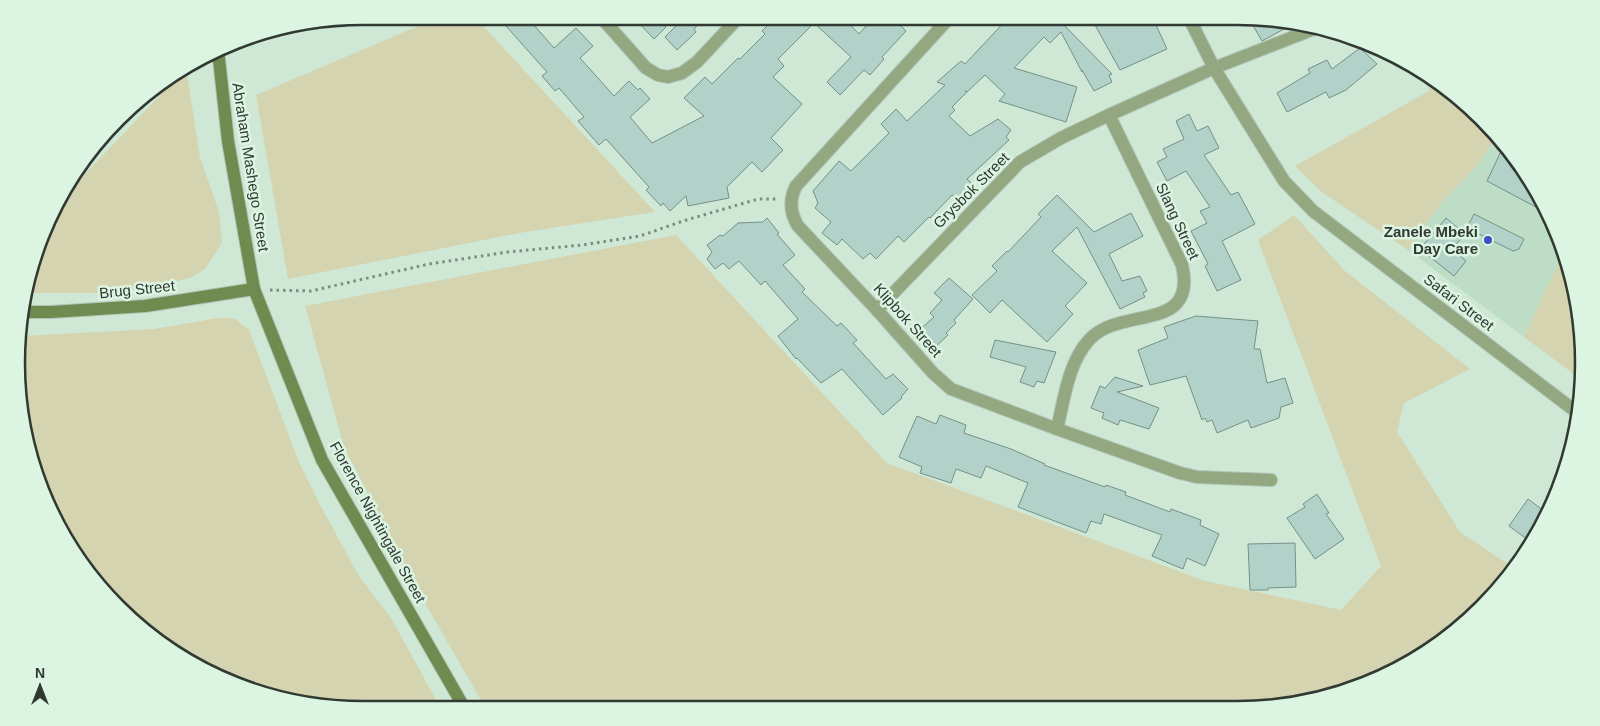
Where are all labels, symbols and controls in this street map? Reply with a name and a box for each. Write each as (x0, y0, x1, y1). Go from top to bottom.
street label: Abraham Mashego Street (229, 81, 273, 254)
street label: Grysbok Street (930, 148, 1013, 231)
street label: Slang Street (1153, 180, 1203, 263)
place label: Zanele Mbeki Day Care (1384, 223, 1478, 257)
marker: Zanele Mbeki Day Care (1482, 234, 1494, 246)
street label: Safari Street (1421, 270, 1498, 334)
street label: Brug Street (98, 276, 176, 301)
street label: Klipbok Street (870, 280, 946, 361)
street label: Florence Nightingale Street (327, 438, 430, 606)
north arrow (15, 661, 65, 711)
text: N (35, 665, 45, 681)

